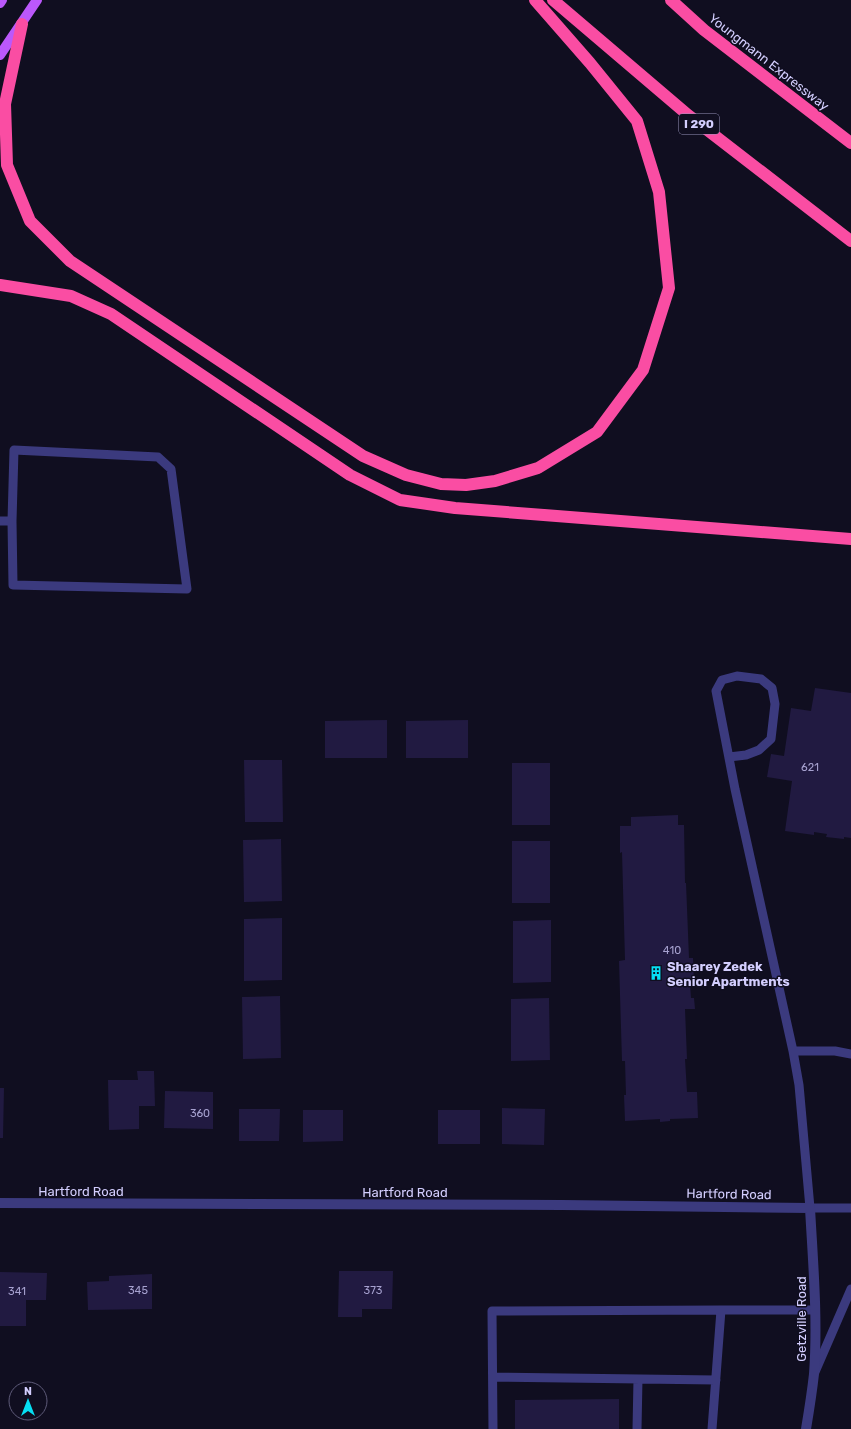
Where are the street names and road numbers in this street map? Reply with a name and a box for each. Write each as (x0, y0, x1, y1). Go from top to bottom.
street label: Youngmann Expressway (705, 10, 832, 114)
road number: I 290 (679, 114, 719, 134)
street label: Hartford Road (38, 1184, 124, 1199)
street label: Hartford Road (362, 1185, 448, 1200)
street label: Hartford Road (686, 1186, 772, 1202)
street label: Getzville Road (794, 1276, 809, 1362)

